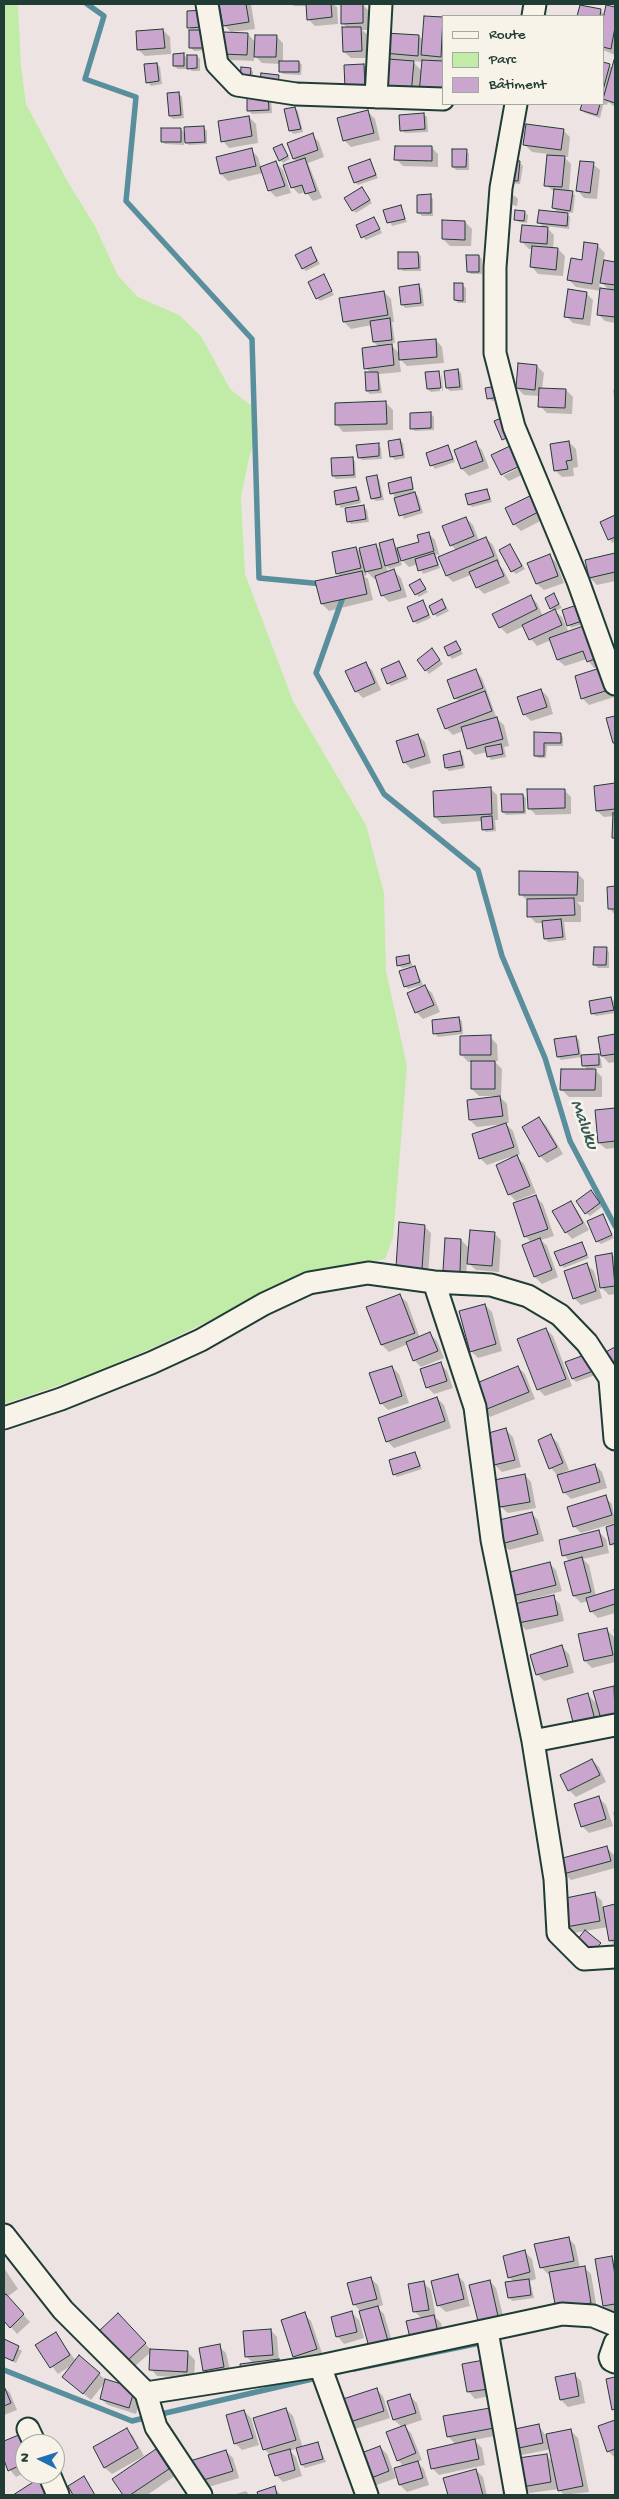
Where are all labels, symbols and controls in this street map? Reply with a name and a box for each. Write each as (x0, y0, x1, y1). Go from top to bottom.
legend (442, 15, 604, 105)
text: Route (489, 26, 526, 44)
text: Parc (489, 51, 516, 69)
text: Bâtiment (489, 76, 546, 94)
water label: Maluku (564, 1097, 602, 1153)
north arrow (15, 2434, 65, 2484)
text: N (17, 2452, 34, 2463)

